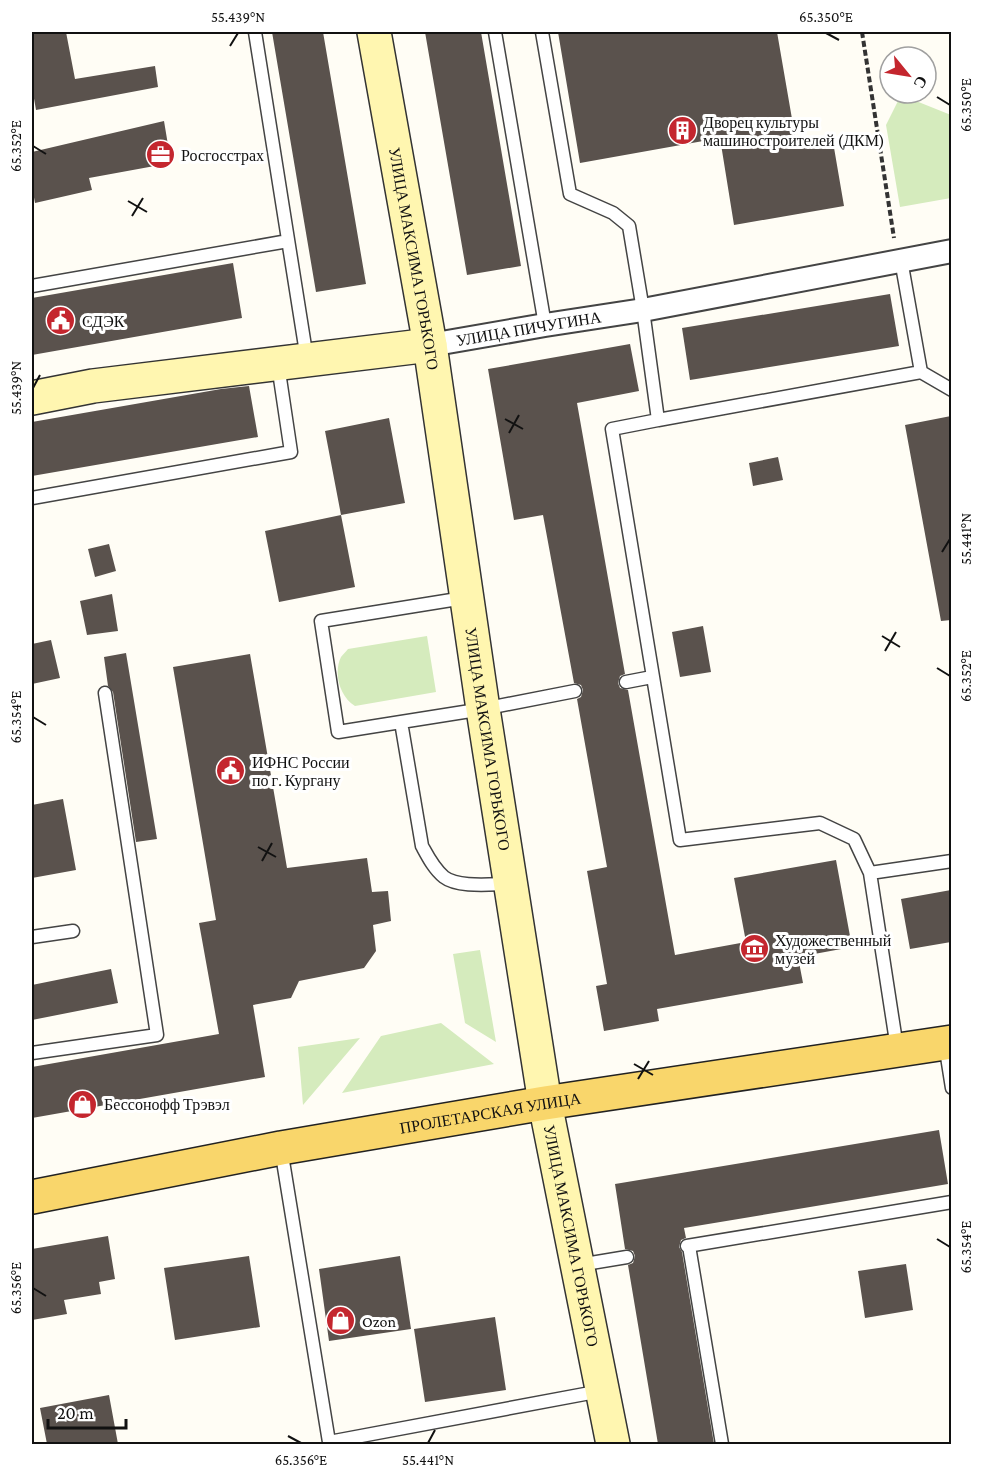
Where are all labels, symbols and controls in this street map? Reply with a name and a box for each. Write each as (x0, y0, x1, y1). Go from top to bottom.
text: 55.439°N (211, 9, 265, 25)
text: 65.350°E (799, 9, 853, 25)
north arrow (878, 45, 938, 105)
text: С (910, 73, 931, 92)
text: 65.350°E (958, 78, 974, 132)
place label: Дворец культуры машиностроителей (ДКМ) (703, 114, 885, 150)
building icon: Дворец культуры машиностроителей (ДКМ) (666, 115, 698, 147)
text: 65.352°E (8, 120, 24, 172)
office icon: Росгосстрах (144, 139, 176, 171)
street label: УЛИЦА МАКСИМА ГОРЬКОГО (386, 146, 442, 371)
place label: Росгосстрах (181, 147, 264, 165)
public building icon: СДЭК (45, 305, 77, 337)
street label: УЛИЦА ПИЧУГИНА (455, 308, 603, 349)
place label: СДЭК (82, 313, 125, 331)
text: 55.439°N (8, 361, 24, 415)
text: 55.441°N (958, 513, 974, 565)
street label: УЛИЦА МАКСИМА ГОРЬКОГО (463, 626, 514, 852)
text: 65.352°E (958, 650, 974, 702)
text: 65.354°E (8, 691, 24, 743)
place label: ИФНС России по г. Кургану (252, 754, 350, 790)
public building icon: ИФНС России по г. Кургану (215, 755, 247, 787)
place label: Художественный музей (775, 932, 892, 968)
museum icon: Художественный музей (738, 933, 770, 965)
shop icon: Бессонофф Трэвэл (67, 1088, 99, 1120)
street label: ПРОЛЕТАРСКАЯ УЛИЦА (398, 1089, 582, 1136)
place label: Бессонофф Трэвэл (104, 1096, 230, 1114)
street label: УЛИЦА МАКСИМА ГОРЬКОГО (541, 1123, 602, 1348)
text: 65.354°E (958, 1221, 974, 1273)
text: 65.356°E (8, 1262, 24, 1314)
shop icon: Ozon (325, 1305, 357, 1337)
place label: Ozon (362, 1313, 396, 1330)
scale bar (48, 1392, 126, 1430)
text: 20 m (57, 1403, 94, 1423)
text: 65.356°E (275, 1452, 327, 1468)
text: 55.441°N (402, 1452, 454, 1468)

